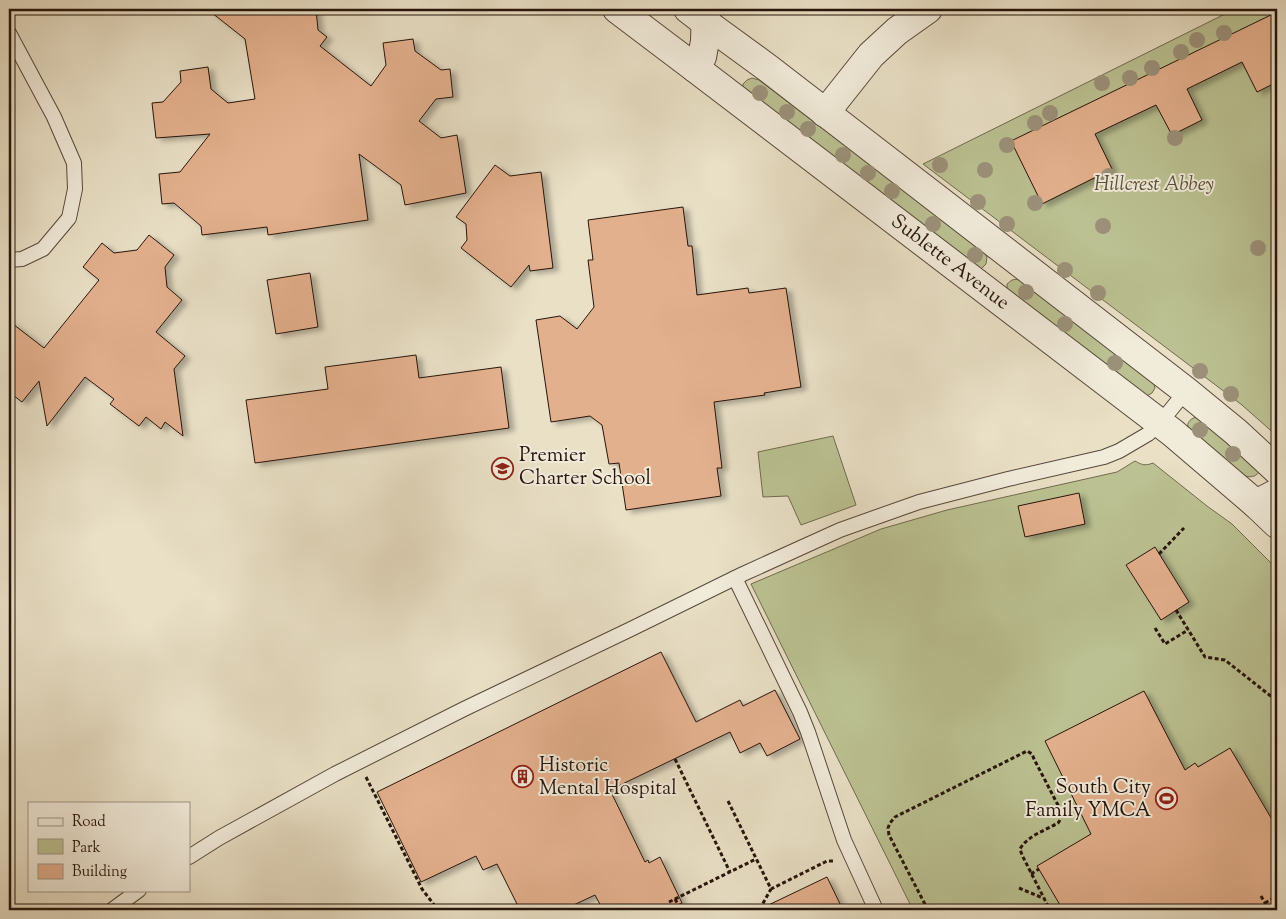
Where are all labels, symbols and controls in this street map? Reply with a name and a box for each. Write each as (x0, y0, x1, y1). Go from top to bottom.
park label: Hillcrest Abbey (1094, 171, 1214, 200)
street label: Sublette Avenue (884, 208, 1015, 317)
place label: Premier Charter School (519, 442, 651, 494)
school or university icon: Premier Charter School (491, 456, 515, 480)
place label: Historic Mental Hospital (539, 752, 677, 804)
building icon: Historic Mental Hospital (511, 765, 535, 789)
place label: South City Family YMCA (1025, 774, 1151, 826)
sports icon: South City Family YMCA (1155, 787, 1179, 811)
legend (28, 802, 190, 892)
text: Road (72, 812, 106, 833)
text: Park (72, 838, 101, 859)
text: Building (72, 862, 127, 883)

